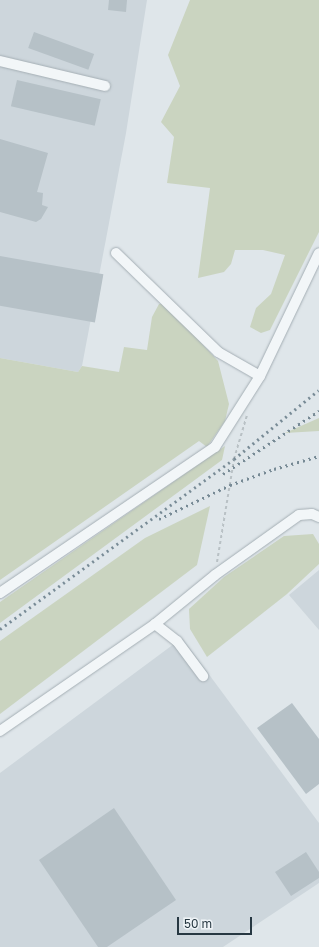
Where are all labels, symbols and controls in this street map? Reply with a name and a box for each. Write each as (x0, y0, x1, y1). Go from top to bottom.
scale bar (179, 909, 254, 935)
text: 50 m (184, 916, 212, 931)

